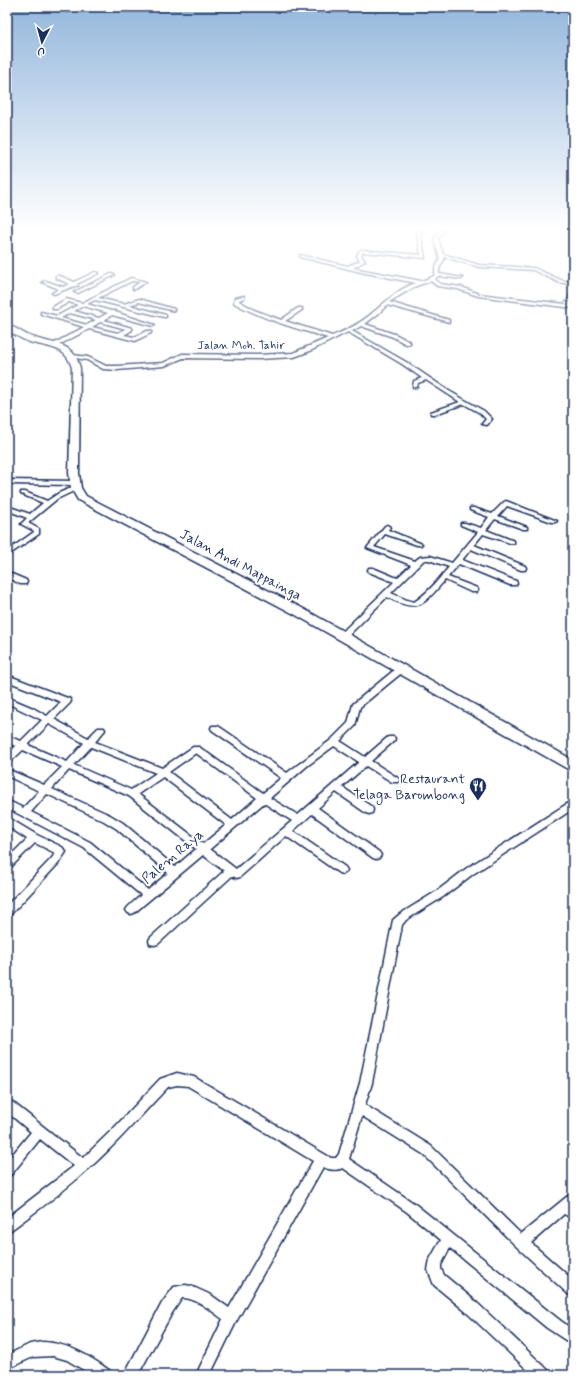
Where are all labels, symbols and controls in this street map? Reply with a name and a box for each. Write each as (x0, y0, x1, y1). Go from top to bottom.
north arrow (22, 22, 62, 62)
text: U (37, 44, 45, 58)
street label: Jalan Moh. Tahir (197, 338, 285, 354)
street label: Jalan Andi Mappainga (177, 525, 305, 605)
place label: Restaurant Telaga Barombong (353, 770, 465, 805)
restaurant icon: Restaurant Telaga Barombong (468, 776, 488, 801)
street label: Palem Raya (138, 826, 207, 888)

